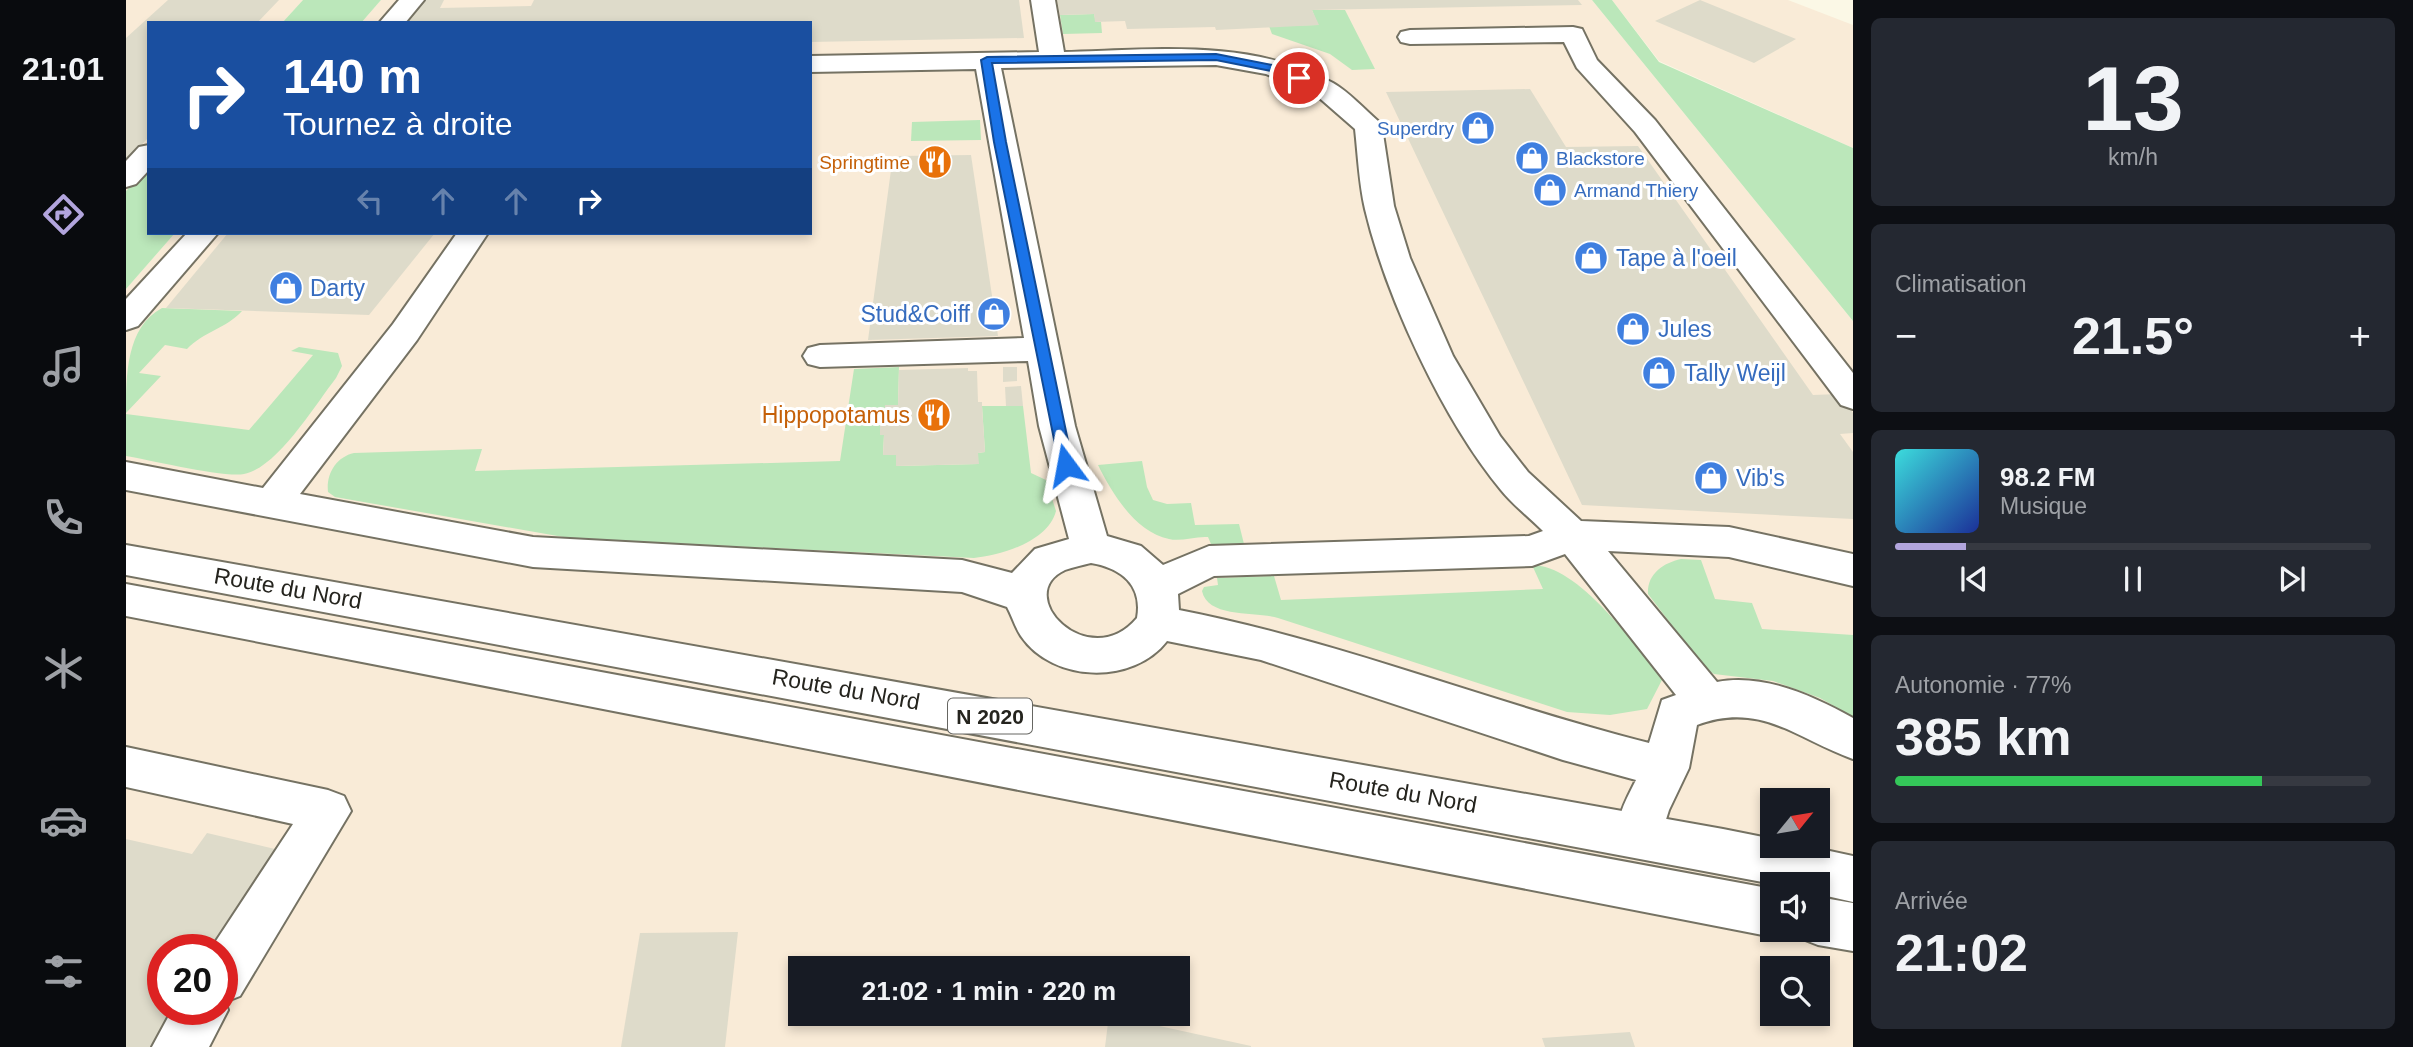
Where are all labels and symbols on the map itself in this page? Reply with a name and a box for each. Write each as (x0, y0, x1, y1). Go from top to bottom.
pin (1269, 48, 1329, 108)
shop icon: Superdry (1459, 109, 1497, 147)
place label: Superdry (1377, 118, 1454, 139)
shop icon: Blackstore (1513, 139, 1551, 177)
restaurant icon: Springtime (916, 143, 954, 181)
place label: Blackstore (1556, 148, 1645, 169)
place label: Springtime (819, 152, 910, 173)
shop icon: Armand Thiery (1531, 171, 1569, 209)
place label: Armand Thiery (1574, 180, 1699, 201)
shop icon: Tape à l'oeil (1572, 239, 1610, 277)
place label: Tape à l'oeil (1616, 245, 1737, 271)
shop icon: Darty (267, 269, 305, 307)
place label: Darty (310, 275, 365, 301)
shop icon: Stud&Coiff (975, 295, 1013, 333)
place label: Stud&Coiff (860, 301, 971, 327)
shop icon: Jules (1614, 310, 1652, 348)
place label: Jules (1658, 316, 1712, 342)
shop icon: Tally Weijl (1640, 354, 1678, 392)
place label: Tally Weijl (1684, 360, 1786, 386)
restaurant icon: Hippopotamus (915, 396, 953, 434)
place label: Hippopotamus (762, 402, 910, 428)
position arrow (1029, 428, 1103, 502)
shop icon: Vib's (1692, 459, 1730, 497)
place label: Vib's (1736, 465, 1785, 491)
street label: Route du Nord (212, 562, 364, 614)
street label: Route du Nord (770, 663, 922, 715)
road number: N 2020 (948, 698, 1032, 734)
street label: Route du Nord (1327, 766, 1479, 818)
north arrow (1760, 788, 1830, 858)
speed limit sign: 20 (147, 934, 238, 1025)

